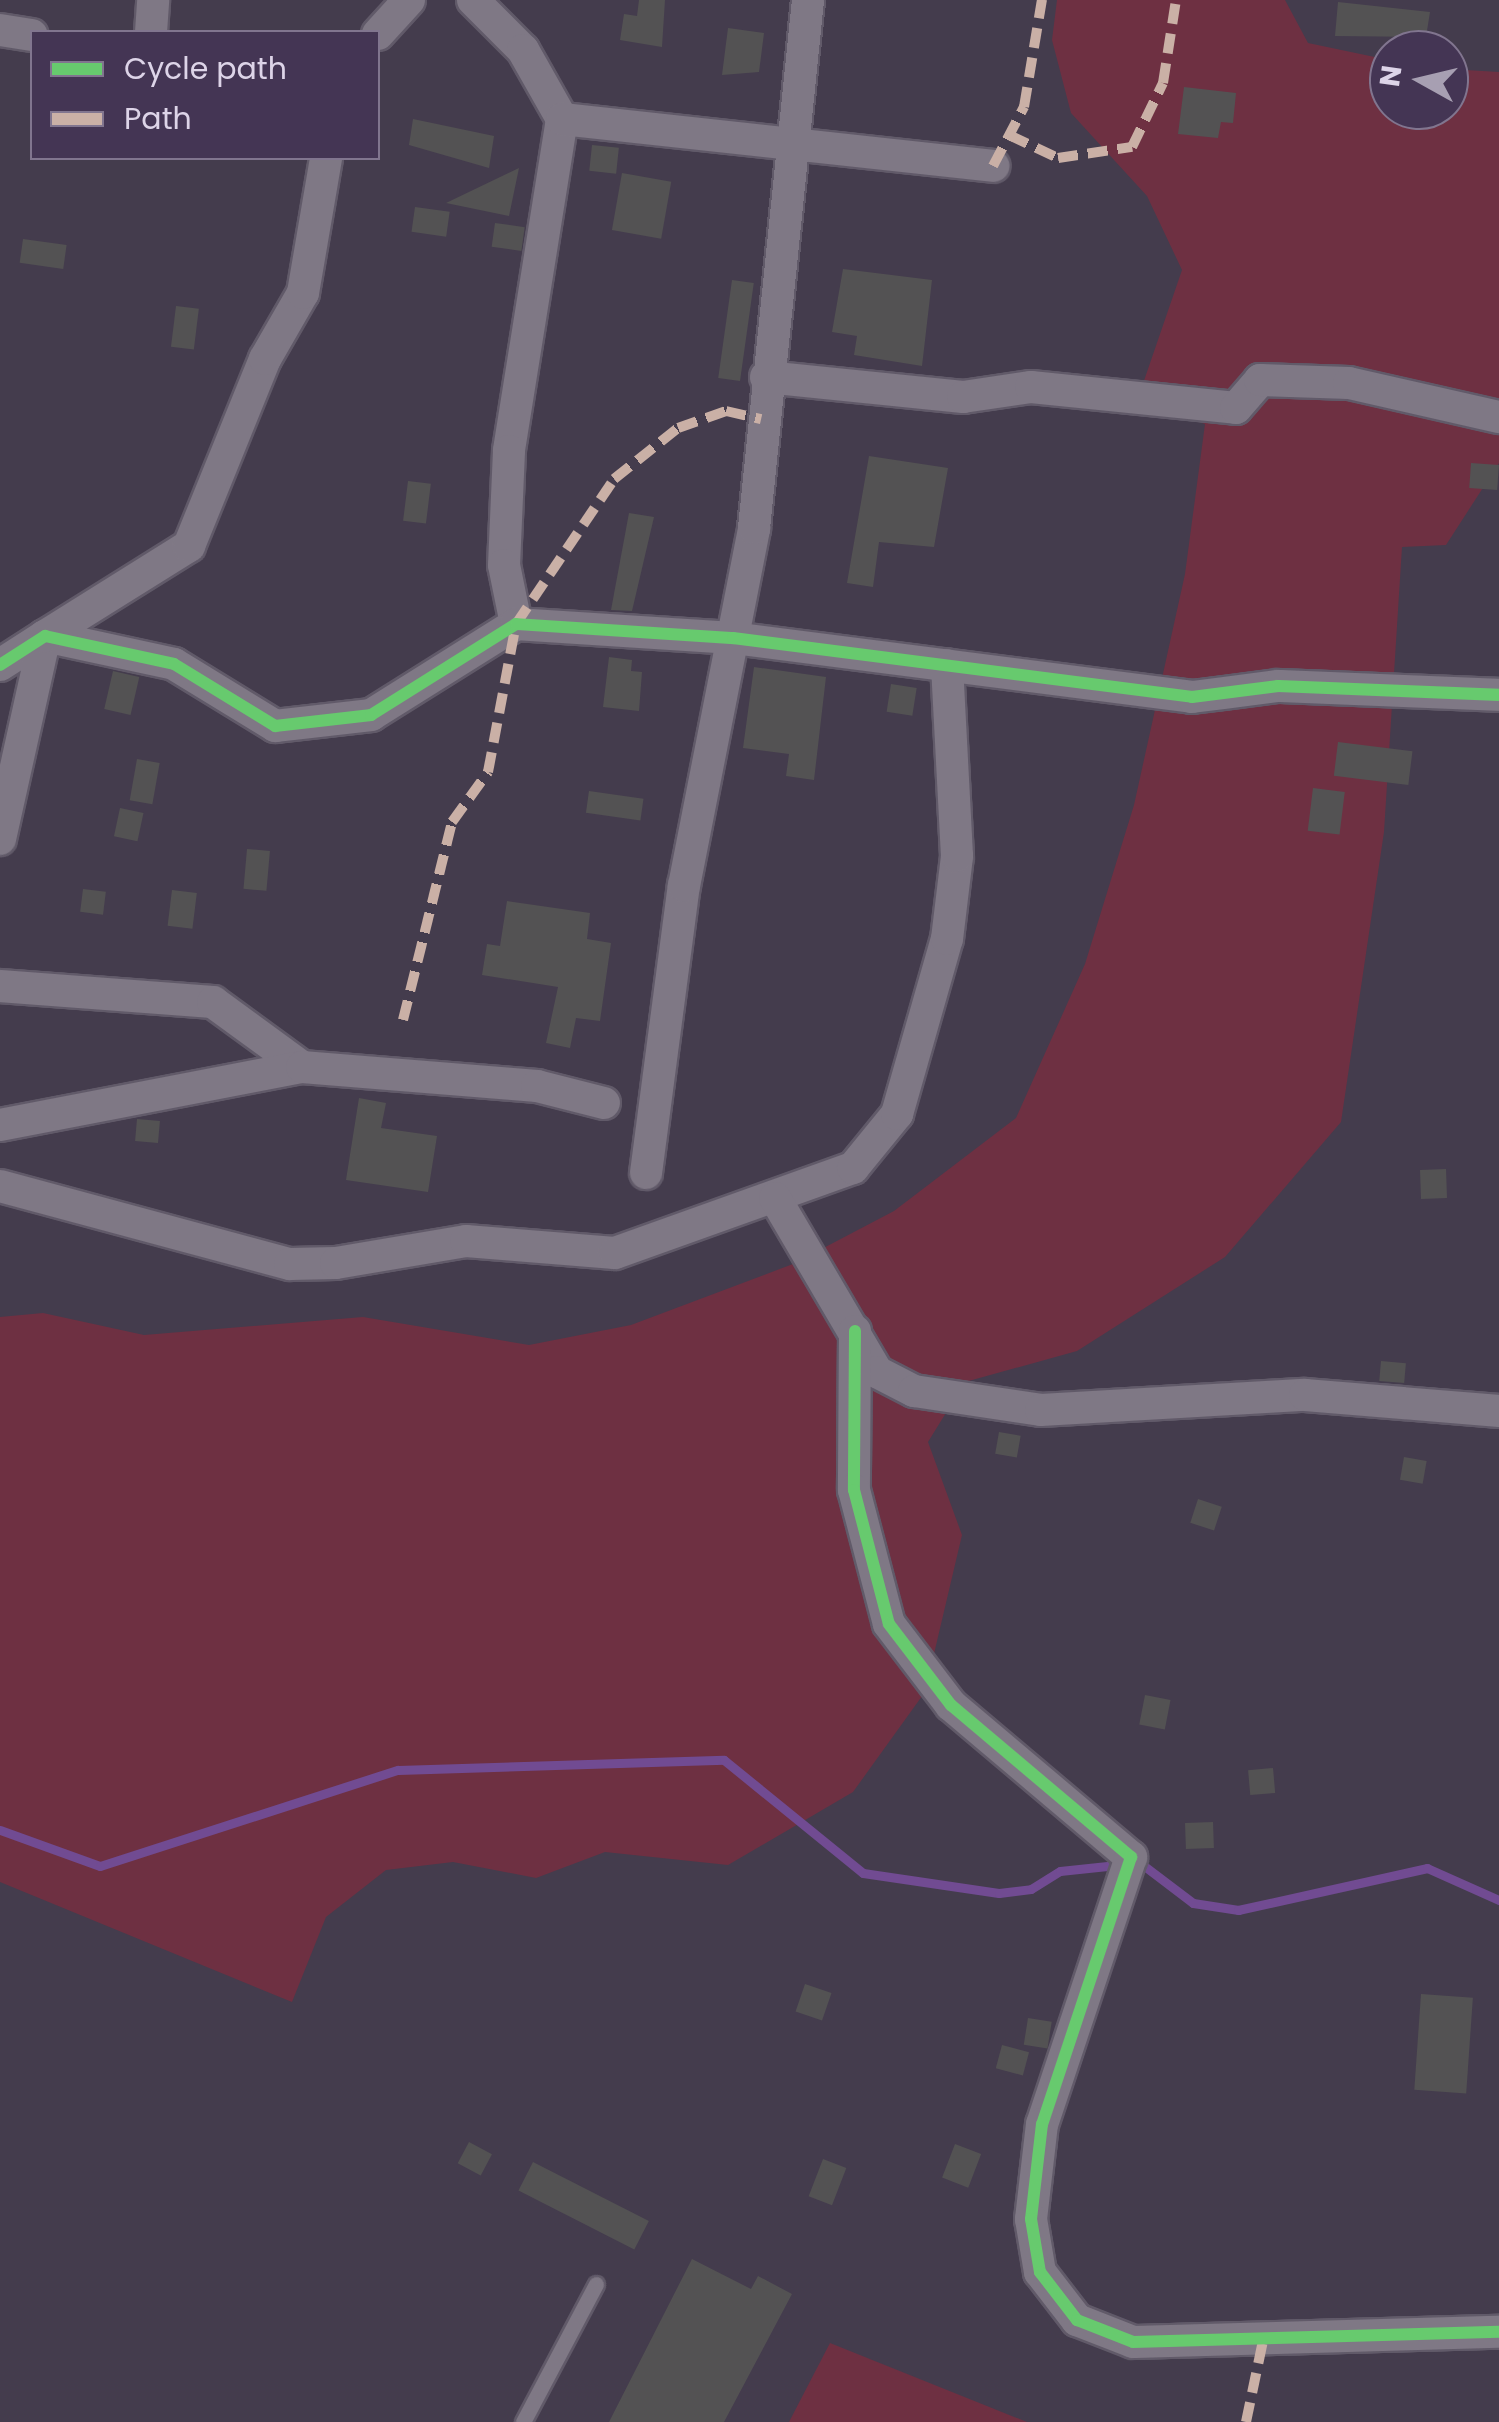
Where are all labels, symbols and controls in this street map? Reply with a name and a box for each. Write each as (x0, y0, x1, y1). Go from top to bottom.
legend (30, 30, 380, 160)
north arrow (1369, 30, 1469, 130)
text: Cycle path (124, 47, 287, 90)
text: N (1370, 63, 1412, 89)
text: Path (124, 97, 192, 140)

